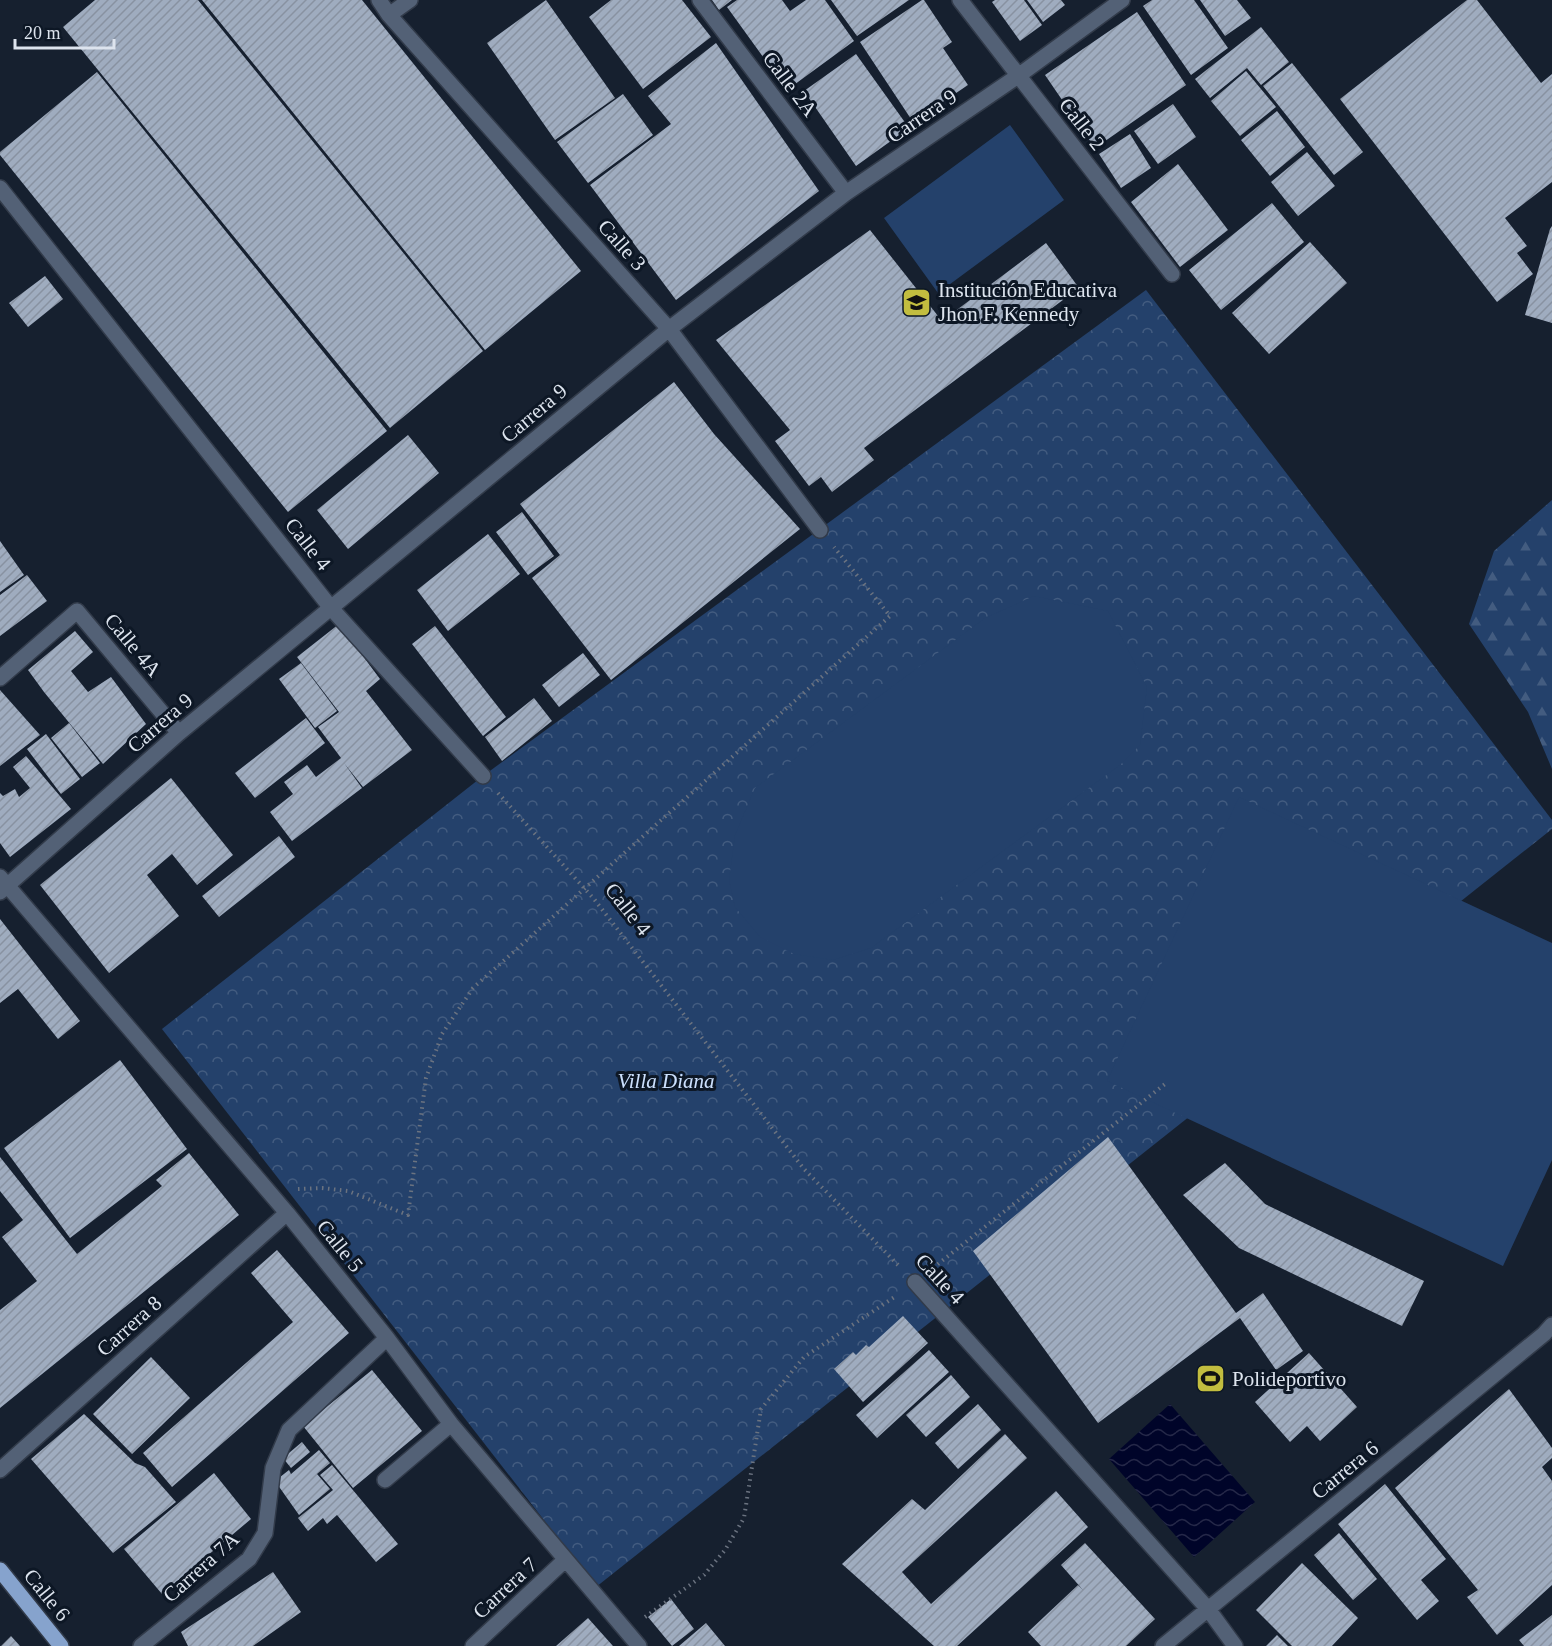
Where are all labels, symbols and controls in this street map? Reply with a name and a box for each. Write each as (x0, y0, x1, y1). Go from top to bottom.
scale bar (15, 12, 114, 50)
text: 20 m (24, 23, 61, 43)
street label: Calle 2A (758, 47, 823, 122)
street label: Carrera 9 (883, 84, 961, 148)
street label: Calle 2 (1054, 93, 1110, 155)
street label: Calle 3 (593, 215, 651, 275)
place label: Institución Educativa Jhon F. Kennedy (938, 278, 1118, 326)
school or university icon: Institución Educativa Jhon F. Kennedy (901, 286, 933, 318)
street label: Carrera 9 (496, 379, 572, 447)
street label: Calle 4 (280, 513, 336, 575)
street label: Calle 4A (100, 608, 167, 682)
street label: Carrera 9 (122, 688, 198, 758)
street label: Calle 4 (600, 878, 656, 940)
park label: Villa Diana (617, 1069, 715, 1093)
street label: Calle 5 (312, 1215, 368, 1277)
street label: Calle 4 (911, 1249, 970, 1310)
street label: Carrera 8 (92, 1291, 166, 1361)
sports icon: Polideportivo (1195, 1363, 1227, 1395)
place label: Polideportivo (1232, 1367, 1346, 1391)
street label: Carrera 6 (1307, 1436, 1383, 1504)
street label: Carrera 7A (158, 1526, 245, 1607)
street label: Carrera 7 (468, 1552, 542, 1624)
street label: Calle 6 (19, 1564, 75, 1626)

